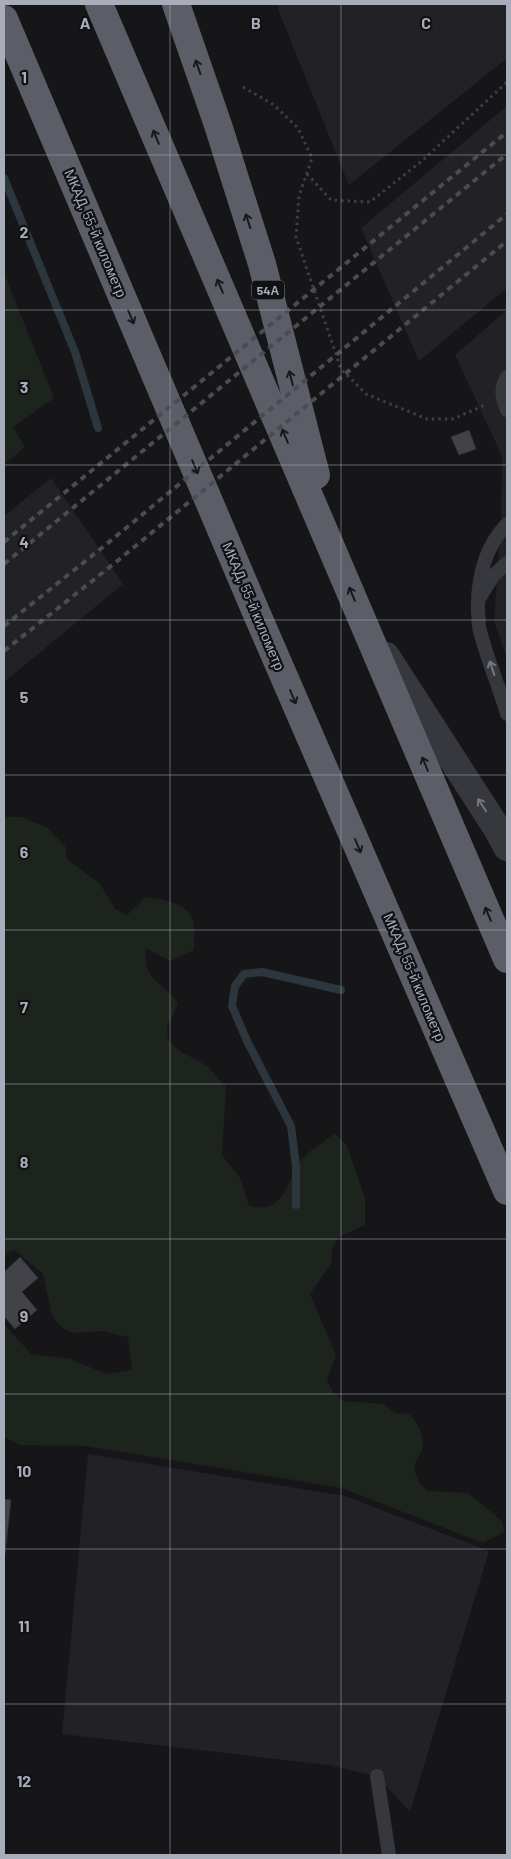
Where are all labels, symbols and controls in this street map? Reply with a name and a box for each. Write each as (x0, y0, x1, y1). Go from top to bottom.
text: A (80, 13, 91, 32)
text: B (251, 13, 261, 32)
text: C (421, 13, 431, 32)
one-way arrow (193, 59, 203, 75)
text: 1 (21, 67, 27, 86)
one-way arrow (151, 130, 161, 145)
street label: МКАД, 55-й километр (61, 166, 131, 300)
one-way arrow (243, 214, 253, 230)
text: 2 (20, 222, 29, 241)
one-way arrow (215, 279, 225, 294)
road number: 54А (252, 280, 284, 300)
one-way arrow (127, 309, 137, 324)
one-way arrow (286, 370, 295, 386)
text: 3 (20, 377, 28, 396)
one-way arrow (279, 429, 289, 444)
one-way arrow (190, 459, 200, 474)
text: 4 (19, 532, 29, 551)
street label: МКАД, 55-й километр (219, 539, 289, 673)
one-way arrow (347, 587, 357, 602)
one-way arrow (487, 660, 497, 676)
text: 5 (20, 687, 29, 706)
one-way arrow (288, 689, 298, 704)
one-way arrow (419, 757, 429, 772)
one-way arrow (477, 798, 487, 812)
one-way arrow (353, 838, 363, 853)
text: 6 (20, 842, 29, 861)
one-way arrow (483, 907, 493, 922)
street label: МКАД, 55-й километр (380, 910, 450, 1044)
text: 7 (20, 997, 28, 1016)
text: 8 (20, 1152, 29, 1171)
text: 9 (20, 1306, 28, 1325)
text: 10 (17, 1461, 31, 1480)
text: 11 (18, 1616, 30, 1635)
text: 12 (17, 1771, 31, 1790)

